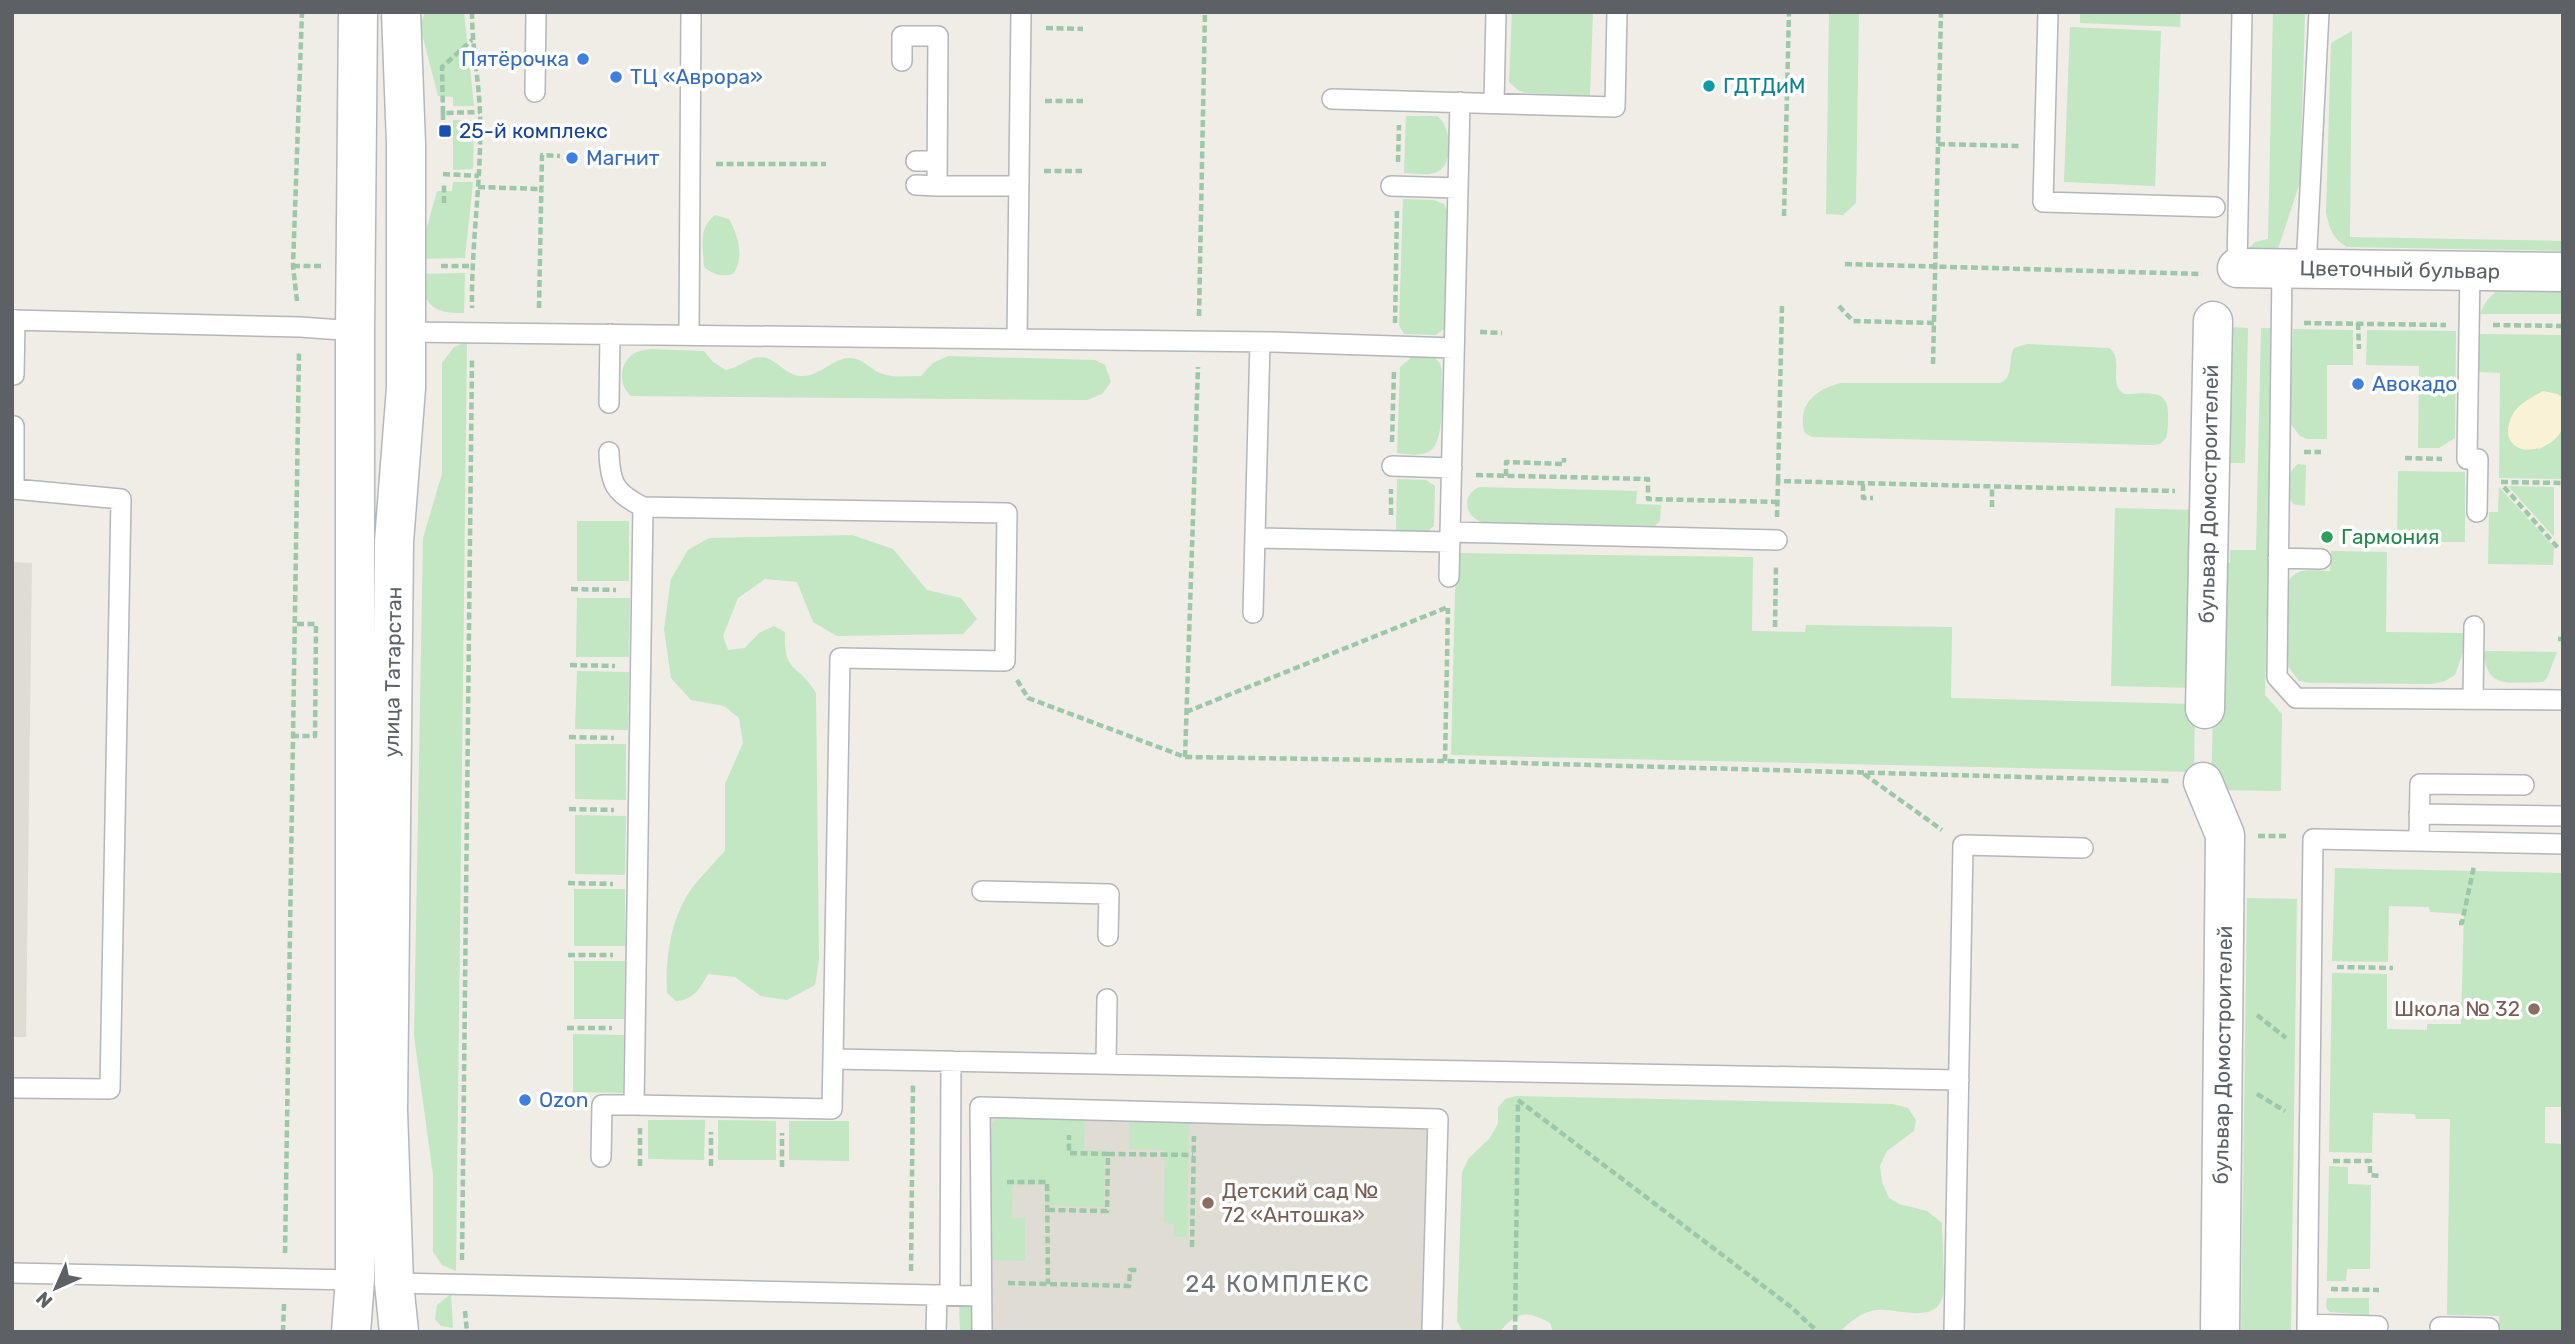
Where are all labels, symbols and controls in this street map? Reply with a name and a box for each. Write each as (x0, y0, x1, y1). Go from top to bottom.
place label: Пятёрочка (461, 46, 569, 71)
marker: Пятёрочка (575, 51, 591, 67)
place label: ТЦ «Аврора» (630, 64, 763, 89)
marker: ТЦ «Аврора» (608, 69, 624, 85)
place label: ГДТДиМ (1723, 73, 1805, 98)
marker: ГДТДиМ (1701, 78, 1717, 94)
place label: 25-й комплекс (459, 118, 608, 143)
marker: 25-й комплекс (437, 123, 453, 139)
place label: Магнит (586, 145, 660, 170)
marker: Магнит (564, 150, 580, 166)
street label: Цветочный бульвар (2300, 255, 2500, 284)
street label: бульвар Домостроителей (2194, 364, 2223, 624)
place label: Авокадо (2372, 371, 2457, 396)
marker: Авокадо (2350, 376, 2366, 392)
place label: Гармония (2341, 524, 2440, 549)
marker: Гармония (2319, 529, 2335, 545)
street label: улица Татарстан (379, 586, 406, 758)
street label: бульвар Домостроителей (2208, 925, 2237, 1185)
place label: Школа № 32 (2394, 996, 2520, 1021)
marker: Школа № 32 (2526, 1001, 2542, 1017)
place label: Ozon (539, 1087, 589, 1112)
marker: Ozon (517, 1092, 533, 1108)
place label: Детский сад № 72 «Антошка» (1222, 1178, 1378, 1227)
marker: Детский сад № 72 «Антошка» (1200, 1195, 1216, 1211)
north arrow (21, 1253, 91, 1323)
district label: 24 КОМПЛЕКС (1185, 1270, 1371, 1298)
text: N (31, 1287, 57, 1313)

